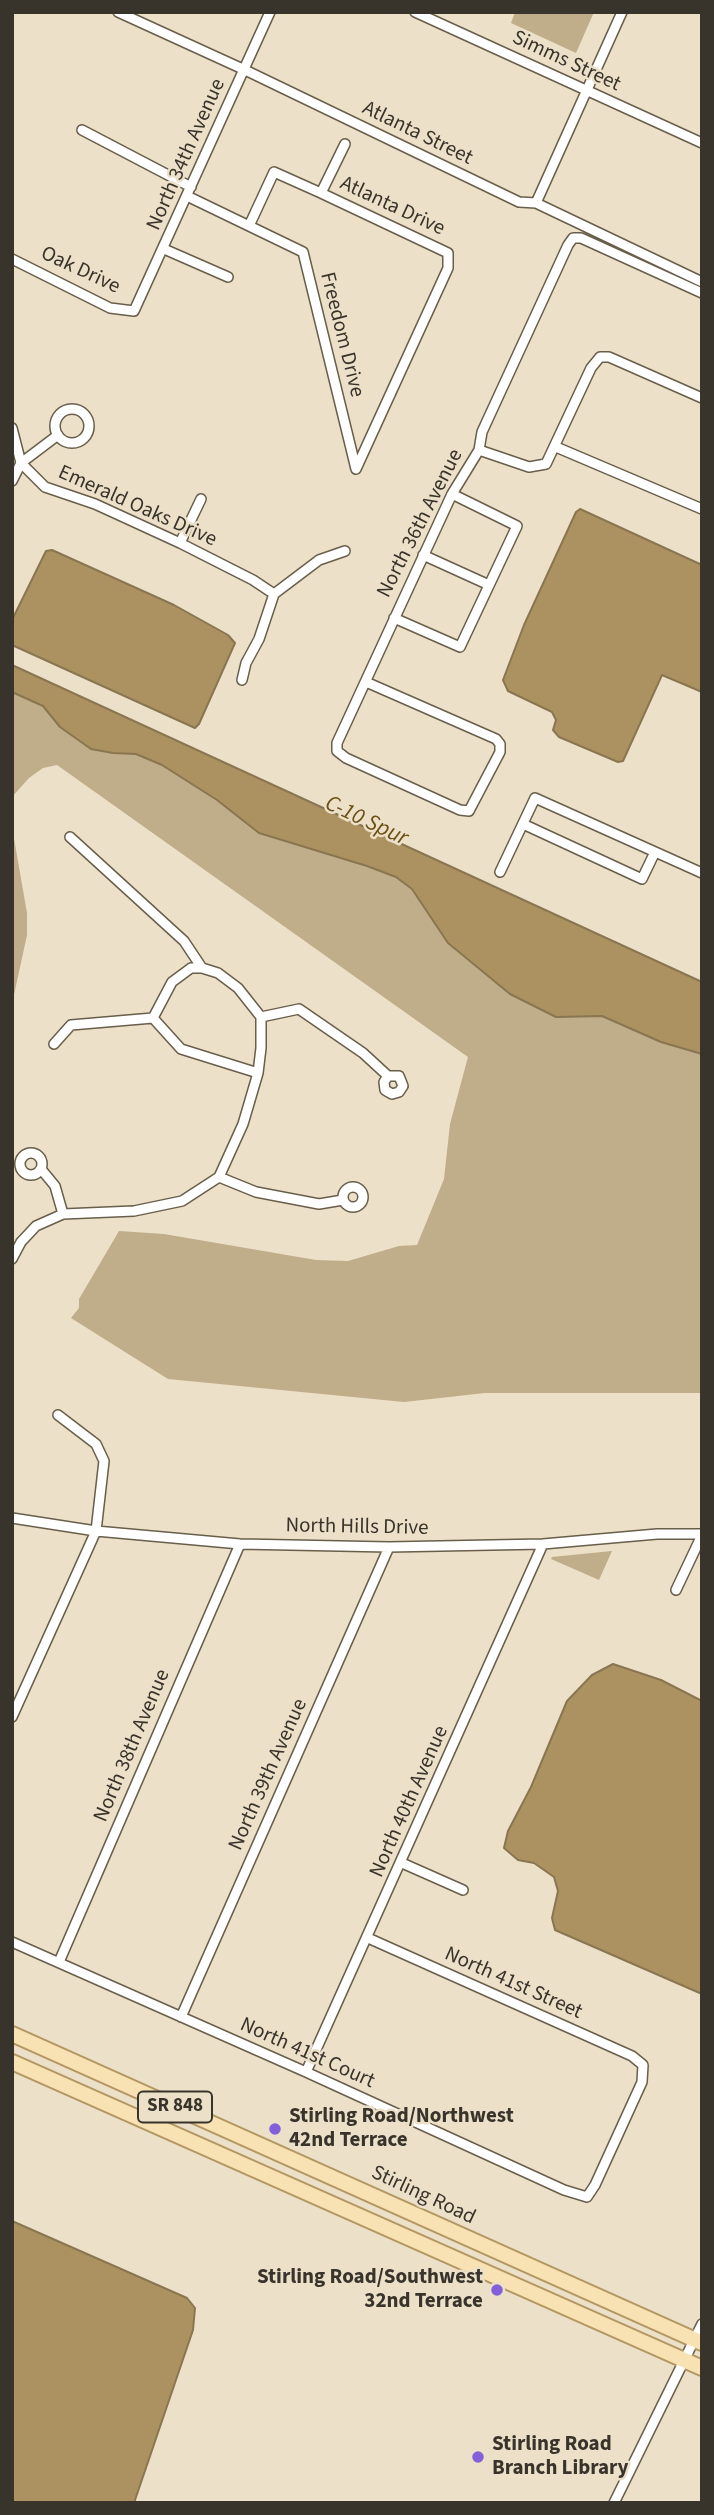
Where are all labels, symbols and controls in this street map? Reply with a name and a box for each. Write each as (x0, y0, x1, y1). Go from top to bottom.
street label: Simms Street (508, 26, 624, 98)
street label: North 34th Avenue (142, 75, 232, 235)
street label: Atlanta Street (358, 96, 476, 172)
street label: Atlanta Drive (336, 172, 448, 242)
street label: Oak Drive (36, 242, 124, 300)
street label: Freedom Drive (313, 270, 369, 400)
street label: North 36th Avenue (373, 446, 469, 602)
street label: Emerald Oaks Drive (54, 461, 220, 553)
water label: C-10 Spur (320, 791, 412, 853)
street label: North Hills Drive (285, 1514, 429, 1542)
street label: North 38th Avenue (89, 1666, 177, 1826)
street label: North 39th Avenue (224, 1695, 314, 1855)
street label: North 40th Avenue (365, 1722, 455, 1882)
street label: North 41st Street (440, 1942, 586, 2026)
street label: North 41st Court (236, 2013, 378, 2095)
road number: SR 848 (138, 2092, 212, 2122)
place label: Stirling Road/Northwest 42nd Terrace (289, 2104, 514, 2154)
marker: Stirling Road/Northwest 42nd Terrace (267, 2121, 283, 2137)
street label: Stirling Road (367, 2161, 479, 2231)
place label: Stirling Road/Southwest 32nd Terrace (257, 2265, 483, 2315)
marker: Stirling Road/Southwest 32nd Terrace (489, 2282, 505, 2298)
place label: Stirling Road Branch Library (492, 2432, 629, 2482)
marker: Stirling Road Branch Library (470, 2449, 486, 2465)

